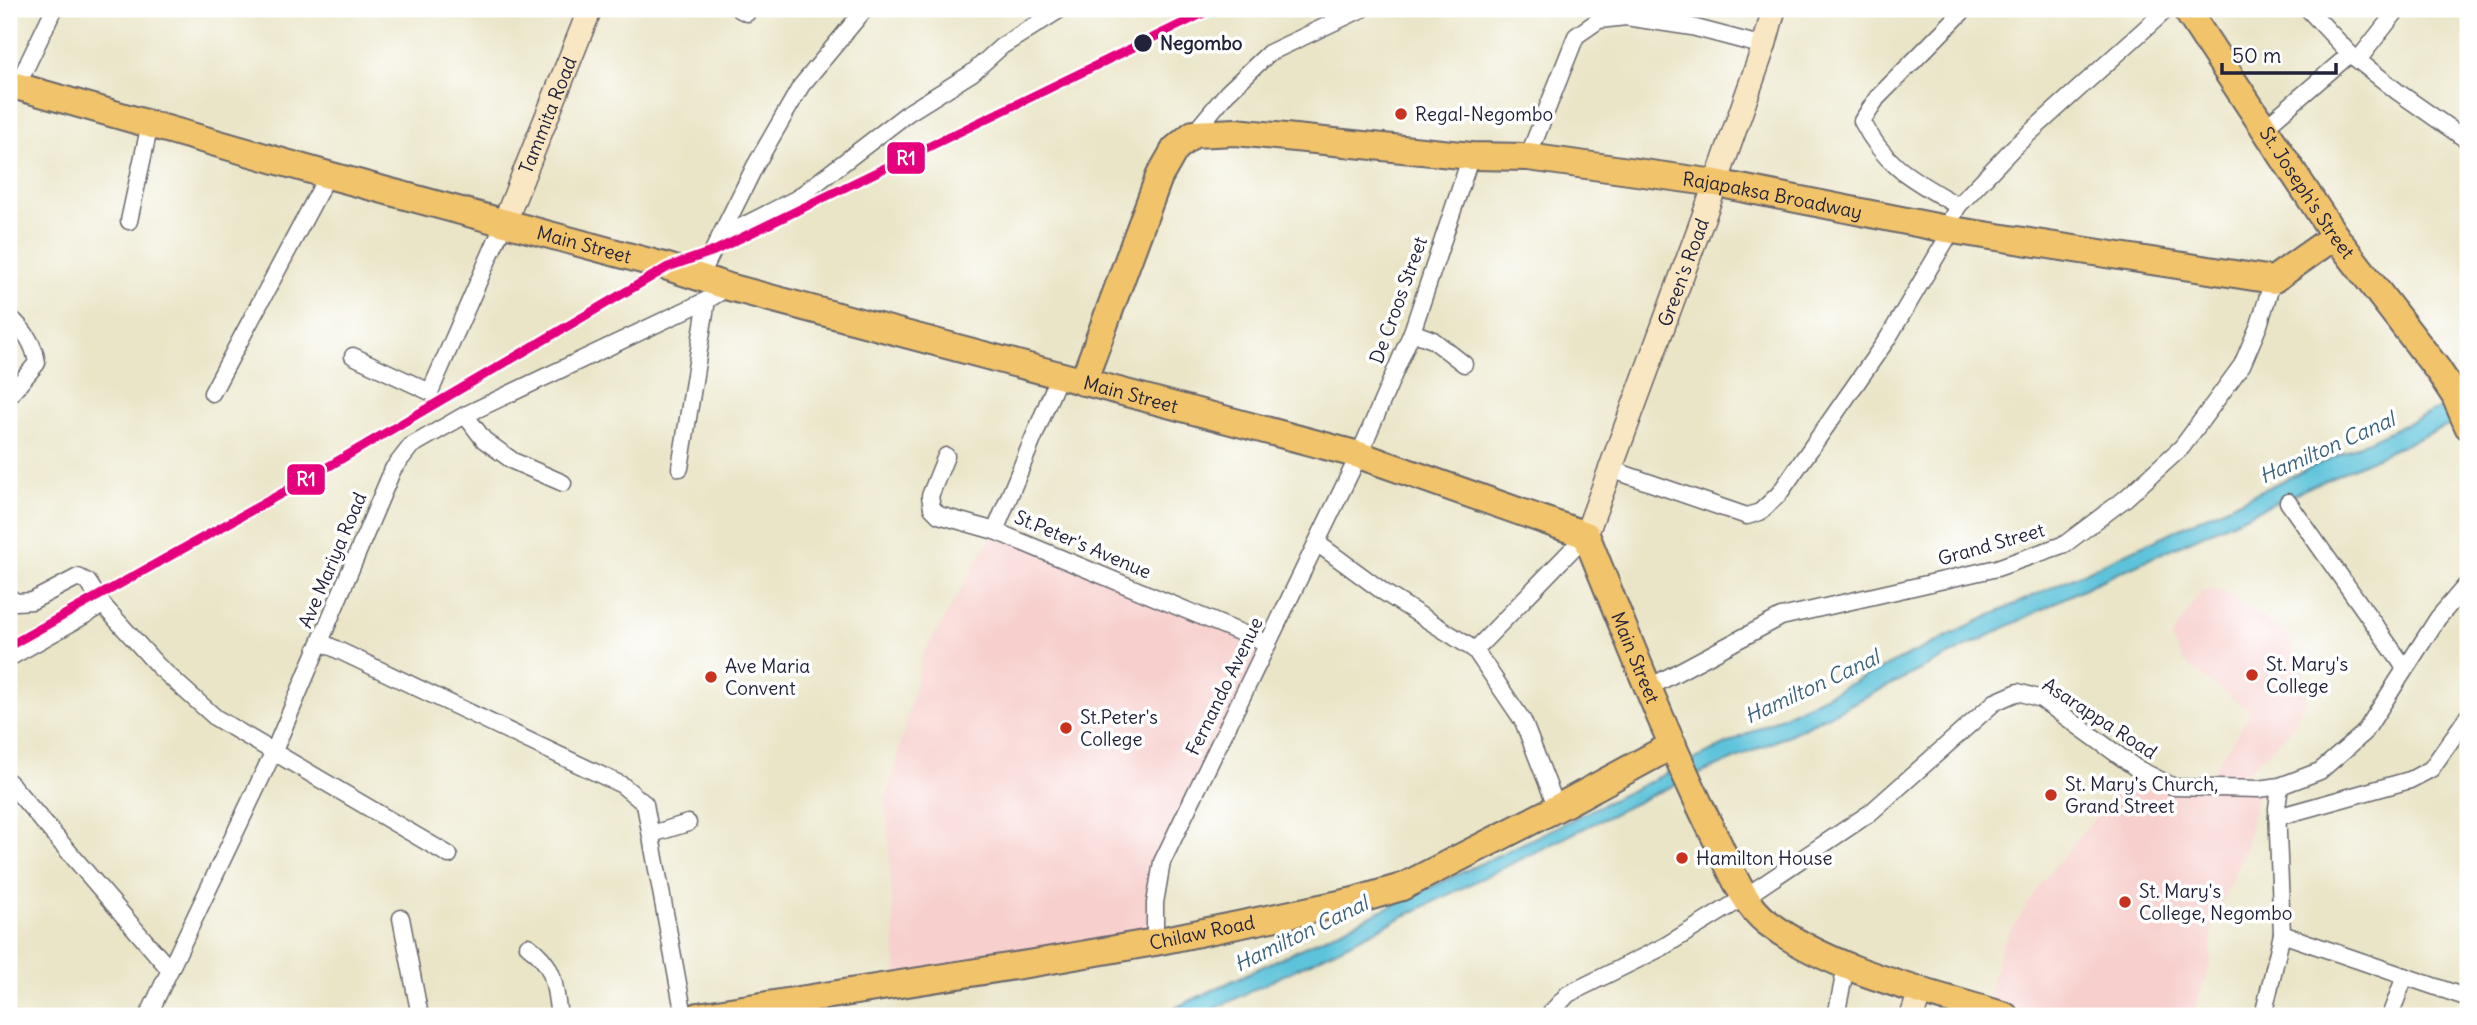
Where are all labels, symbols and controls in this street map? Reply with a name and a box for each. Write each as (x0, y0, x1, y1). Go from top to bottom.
place label: Negombo (1160, 31, 1243, 55)
marker: Negombo (1132, 32, 1154, 54)
scale bar (2222, 32, 2335, 76)
text: 50 m (2232, 42, 2281, 69)
street label: Tammita Road (513, 53, 582, 177)
place label: Regal-Negombo (1415, 102, 1553, 126)
marker: Regal-Negombo (1393, 106, 1409, 122)
street label: St. Joseph's Street (2255, 122, 2360, 263)
line badge: R1 (886, 141, 926, 175)
text: R1 (896, 146, 916, 170)
street label: Rajapaksa Broadway (1681, 166, 1864, 224)
street label: Green's Road (1652, 215, 1714, 330)
street label: Main Street (534, 220, 634, 269)
street label: De Croos Street (1364, 233, 1432, 367)
street label: Main Street (1081, 370, 1181, 418)
water label: Hamilton Canal (2255, 404, 2402, 489)
line badge: R1 (286, 463, 326, 496)
text: R1 (296, 467, 316, 491)
street label: Ave Mariya Road (293, 489, 371, 631)
street label: St.Peter's Avenue (1011, 504, 1155, 584)
street label: Grand Street (1935, 517, 2047, 571)
street label: Main Street (1606, 608, 1665, 707)
street label: Fernando Avenue (1180, 613, 1268, 759)
water label: Hamilton Canal (1740, 642, 1886, 730)
place label: St. Mary's College (2266, 652, 2348, 698)
place label: Ave Maria Convent (725, 654, 810, 700)
marker: St. Mary's College (2244, 667, 2260, 683)
marker: Ave Maria Convent (703, 669, 719, 685)
street label: Asarappa Road (2038, 672, 2162, 764)
place label: St.Peter's College (1080, 705, 1158, 751)
marker: St.Peter's College (1058, 720, 1074, 736)
place label: St. Mary's Church, Grand Street (2065, 772, 2218, 818)
marker: St. Mary's Church, Grand Street (2043, 787, 2059, 803)
place label: Hamilton House (1696, 846, 1833, 870)
marker: Hamilton House (1674, 850, 1690, 866)
place label: St. Mary's College, Negombo (2139, 879, 2292, 925)
water label: Hamilton Canal (1230, 888, 1375, 978)
marker: St. Mary's College, Negombo (2117, 894, 2133, 910)
street label: Chilaw Road (1147, 910, 1257, 955)

